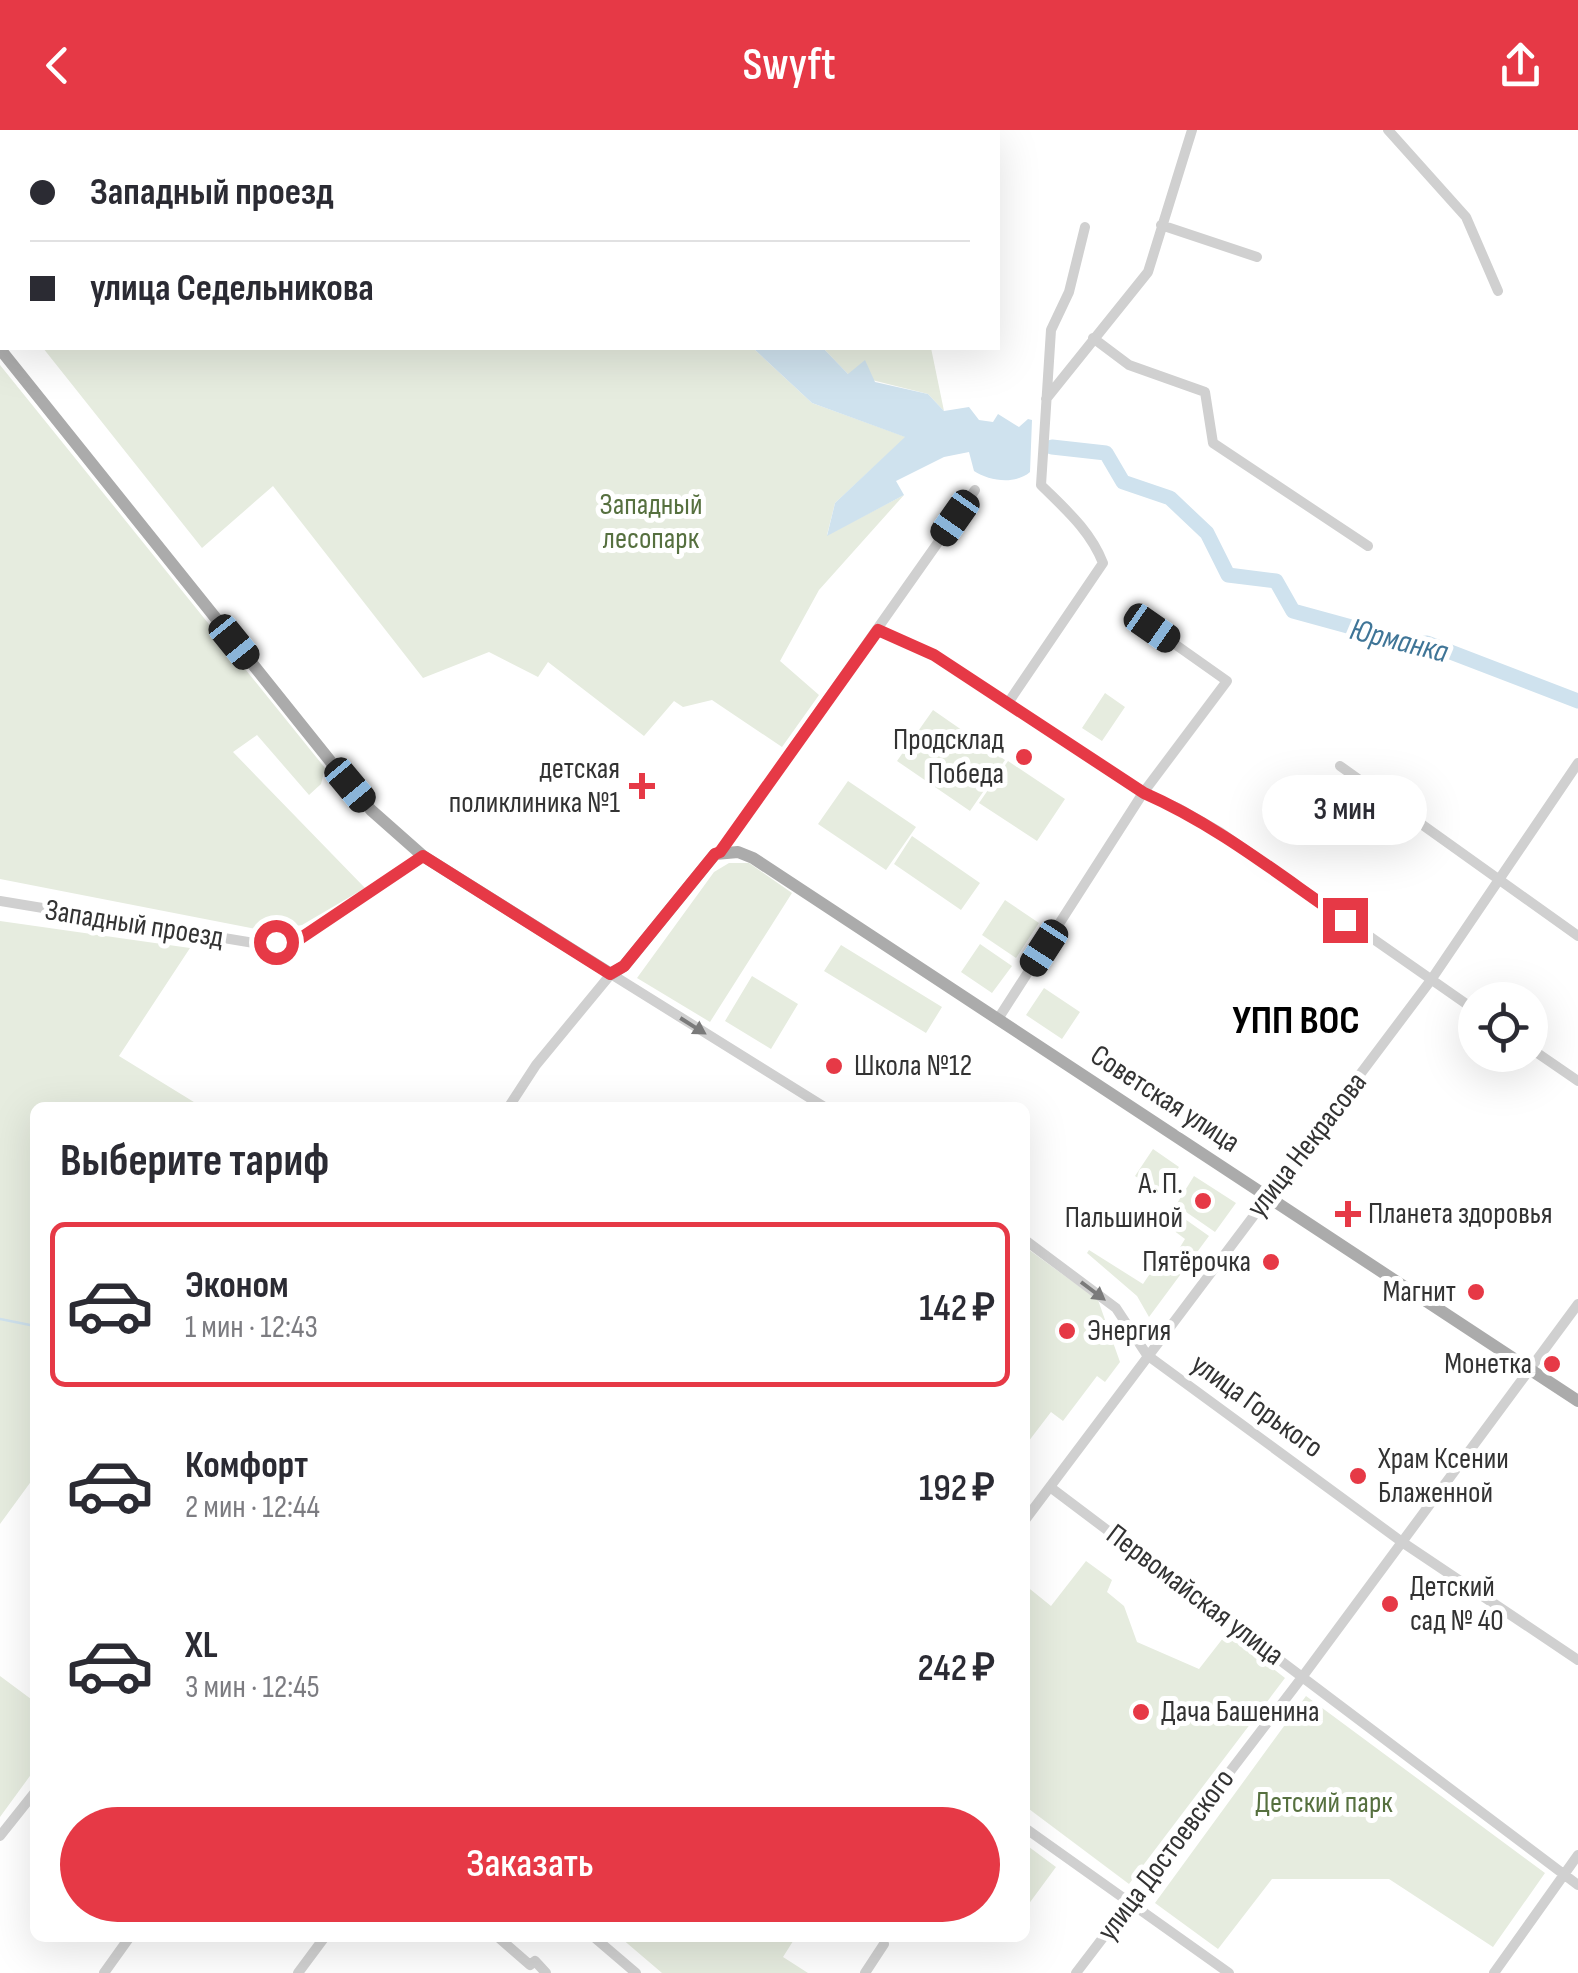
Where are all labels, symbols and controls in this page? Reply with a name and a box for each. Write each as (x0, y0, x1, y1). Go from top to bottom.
icon: back (30, 38, 85, 93)
text: Swyft (742, 38, 836, 93)
icon: share (1493, 38, 1548, 93)
text: Западный проезд (90, 170, 334, 215)
text: улица Седельникова (90, 266, 374, 311)
car (926, 485, 984, 551)
park label: Западный лесопарк (600, 487, 702, 557)
car (1119, 599, 1185, 657)
car (203, 609, 265, 675)
water label: Юрманка (1346, 610, 1452, 672)
place label: Продсклад Победа (893, 722, 1005, 792)
marker: Продсклад Победа (1013, 746, 1035, 768)
place label: детская поликлиника №1 (449, 751, 620, 821)
car (319, 752, 381, 818)
marker: детская поликлиника №1 (629, 773, 655, 799)
callout: 3 мин (1262, 775, 1428, 845)
text: 3 мин (1313, 790, 1376, 829)
street label: Западный проезд (42, 892, 226, 956)
route end (1323, 898, 1368, 943)
car (1015, 915, 1073, 981)
route start (254, 920, 299, 965)
map controls (1458, 982, 1548, 1072)
button: locate (1458, 982, 1548, 1072)
district label: УПП ВОС (1232, 997, 1360, 1045)
one-way arrow (680, 1016, 707, 1035)
street label: Советская улица (1084, 1037, 1246, 1161)
place label: Школа №12 (854, 1048, 972, 1084)
marker: Школа №12 (823, 1055, 845, 1077)
street label: улица Некрасова (1239, 1065, 1375, 1225)
text: Выберите тариф (60, 1134, 329, 1189)
place label: А. П. Пальшиной (1065, 1166, 1183, 1236)
marker: А. П. Пальшиной (1192, 1190, 1214, 1212)
place label: Планета здоровья (1368, 1196, 1552, 1232)
marker: Планета здоровья (1337, 1203, 1359, 1225)
place label: Пятёрочка (1142, 1244, 1251, 1280)
marker: Пятёрочка (1260, 1251, 1282, 1273)
icon: car (65, 1260, 155, 1350)
text: Эконом (185, 1263, 289, 1308)
place label: Магнит (1382, 1274, 1456, 1310)
one-way arrow (1080, 1280, 1106, 1300)
marker: Магнит (1465, 1281, 1487, 1303)
text: 142 ₽ (919, 1286, 995, 1331)
text: 1 мин · 12:43 (185, 1308, 318, 1347)
place label: Энергия (1087, 1313, 1171, 1349)
marker: Энергия (1056, 1320, 1078, 1342)
street label: улица Горького (1184, 1346, 1330, 1466)
place label: Монетка (1444, 1346, 1532, 1382)
marker: Монетка (1541, 1353, 1563, 1375)
icon: car (65, 1440, 155, 1530)
place label: Храм Ксении Блаженной (1377, 1441, 1509, 1511)
text: Комфорт (185, 1443, 308, 1488)
marker: Храм Ксении Блаженной (1347, 1465, 1369, 1487)
text: 192 ₽ (919, 1466, 995, 1511)
text: 2 мин · 12:44 (185, 1488, 320, 1527)
street label: Первомайская улица (1099, 1517, 1291, 1673)
place label: Детский сад № 40 (1410, 1569, 1504, 1639)
marker: Детский сад № 40 (1379, 1593, 1401, 1615)
icon: car (65, 1620, 155, 1710)
text: XL (185, 1623, 218, 1668)
text: 242 ₽ (918, 1646, 995, 1691)
text: 3 мин · 12:45 (185, 1668, 320, 1707)
place label: Дача Башенина (1161, 1694, 1320, 1730)
marker: Дача Башенина (1130, 1701, 1152, 1723)
street label: улица Достоевского (1090, 1762, 1242, 1948)
park label: Детский парк (1255, 1785, 1393, 1821)
button: Заказать (60, 1807, 1000, 1922)

